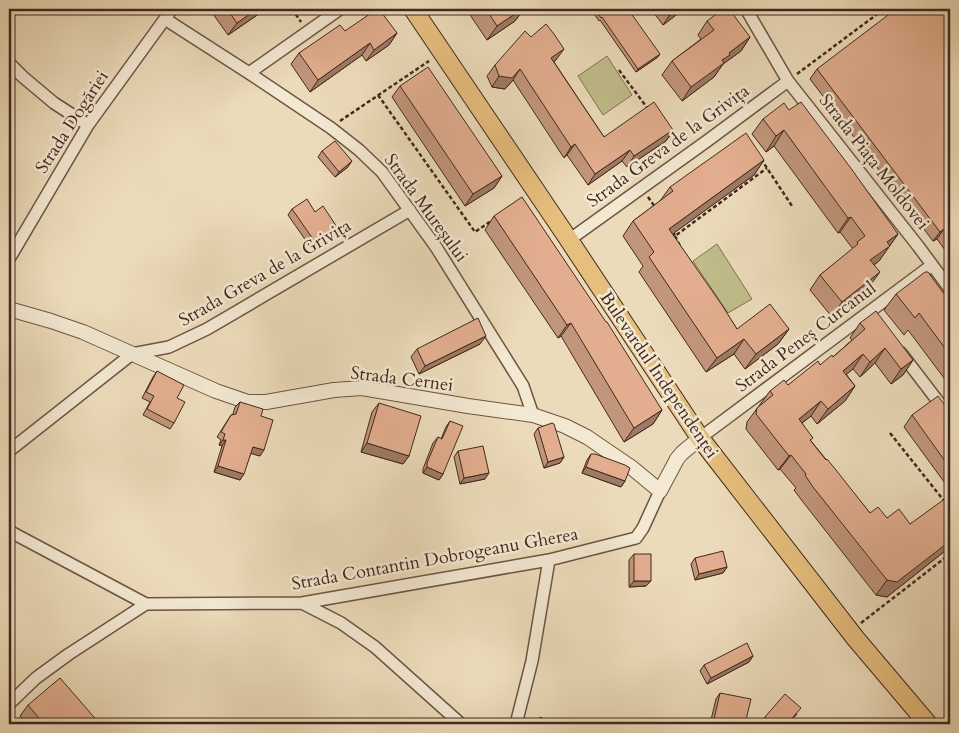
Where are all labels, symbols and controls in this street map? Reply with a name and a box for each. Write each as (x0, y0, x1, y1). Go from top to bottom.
street label: Strada Dogăriei (29, 66, 115, 178)
street label: Strada Greva de la Grivița (582, 78, 754, 213)
street label: Strada Piața Moldovei (813, 89, 935, 235)
street label: Strada Mureșului (378, 149, 474, 267)
street label: Strada Greva de la Grivița (174, 213, 356, 333)
street label: Strada Peneș Curcanul (731, 276, 882, 398)
street label: Bulevardul Independenței (594, 287, 724, 463)
street label: Strada Cernei (349, 360, 455, 398)
street label: Strada Contantin Dobrogeanu Gherea (290, 521, 580, 597)

